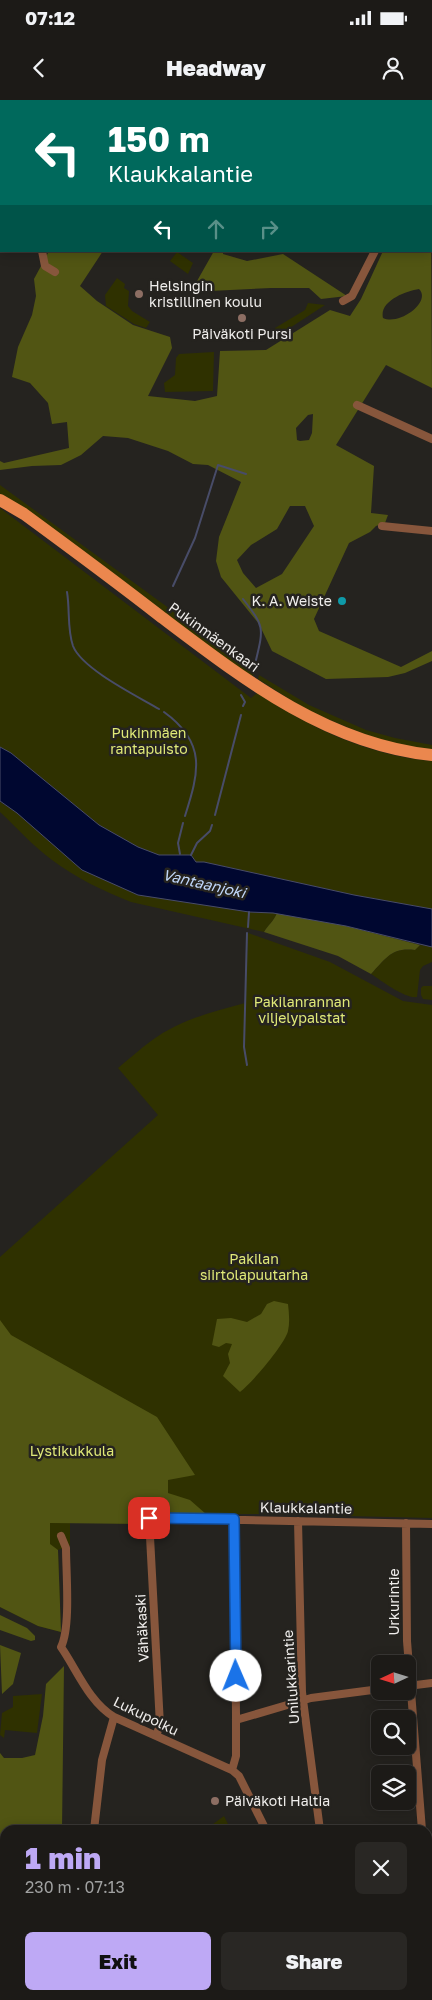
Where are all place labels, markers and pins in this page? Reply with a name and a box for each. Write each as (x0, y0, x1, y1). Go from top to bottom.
place label: Helsingin kristillinen koulu (149, 277, 262, 310)
marker: Helsingin kristillinen koulu (133, 288, 145, 300)
marker: Päiväkoti Pursi (236, 312, 248, 324)
place label: Päiväkoti Pursi (192, 325, 292, 342)
place label: K. A. Weiste (252, 592, 332, 609)
marker: K. A. Weiste (336, 595, 348, 607)
pin (128, 1497, 170, 1539)
place label: Päiväkoti Haltia (225, 1792, 330, 1809)
marker: Päiväkoti Haltia (209, 1795, 221, 1807)

